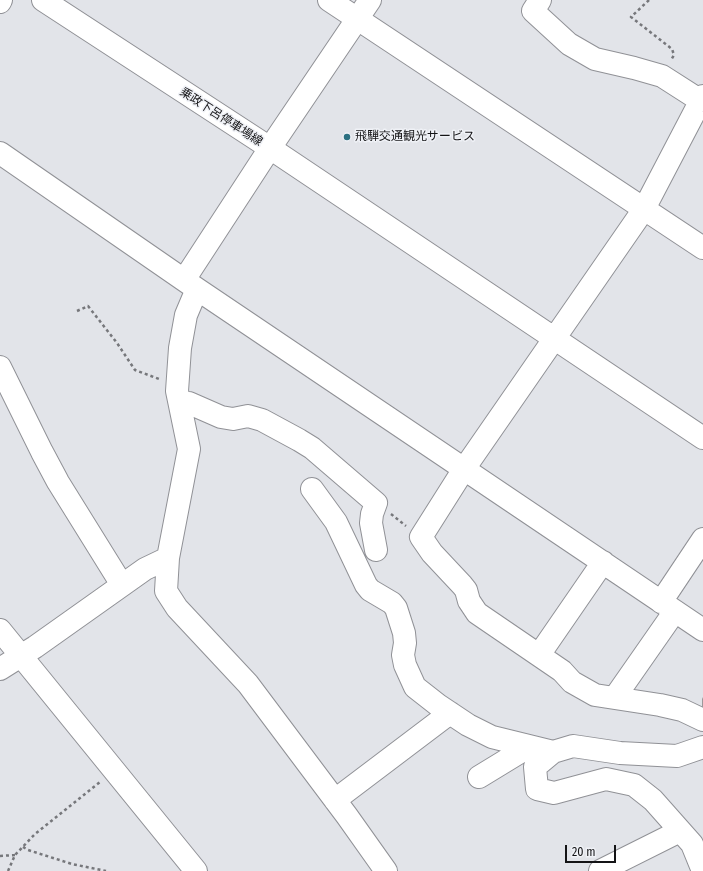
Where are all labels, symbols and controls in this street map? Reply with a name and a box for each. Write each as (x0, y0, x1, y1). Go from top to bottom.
street label: 乗政下呂停車場線 (177, 85, 265, 149)
place label: 飛騨交通観光サービス (355, 130, 475, 144)
marker: 飛騨交通観光サービス (342, 132, 352, 142)
scale bar (567, 837, 618, 863)
text: 20 m (572, 845, 596, 859)

